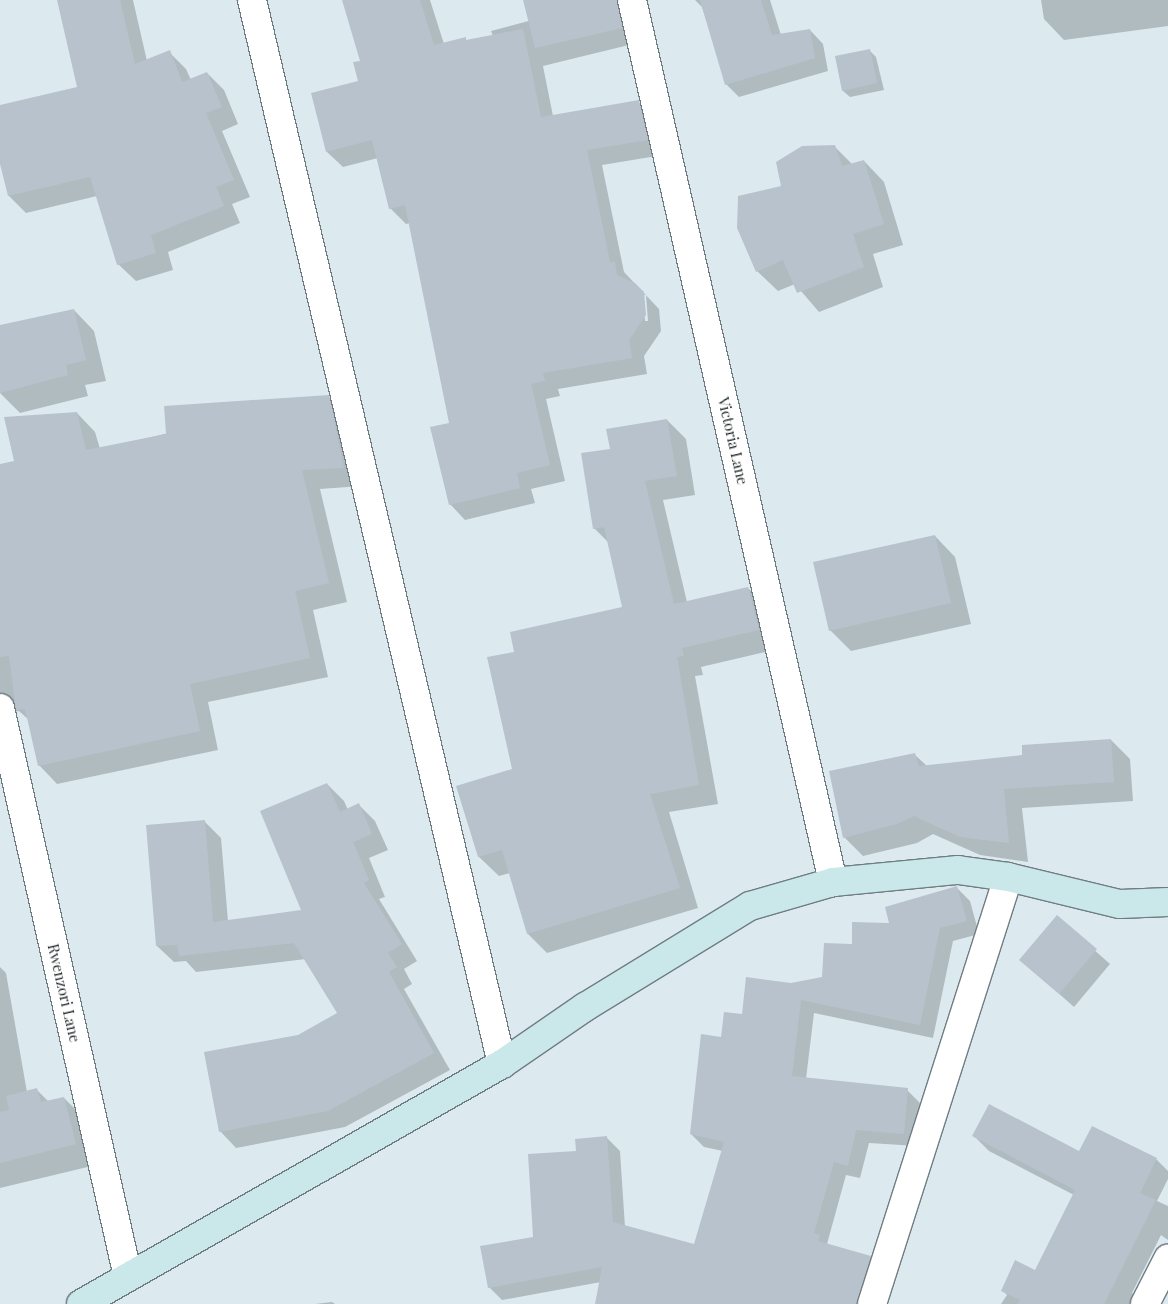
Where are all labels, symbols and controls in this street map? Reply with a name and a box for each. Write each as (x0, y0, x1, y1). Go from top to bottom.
street label: Victoria Lane (714, 395, 752, 487)
street label: Rwenzori Lane (44, 942, 84, 1044)

